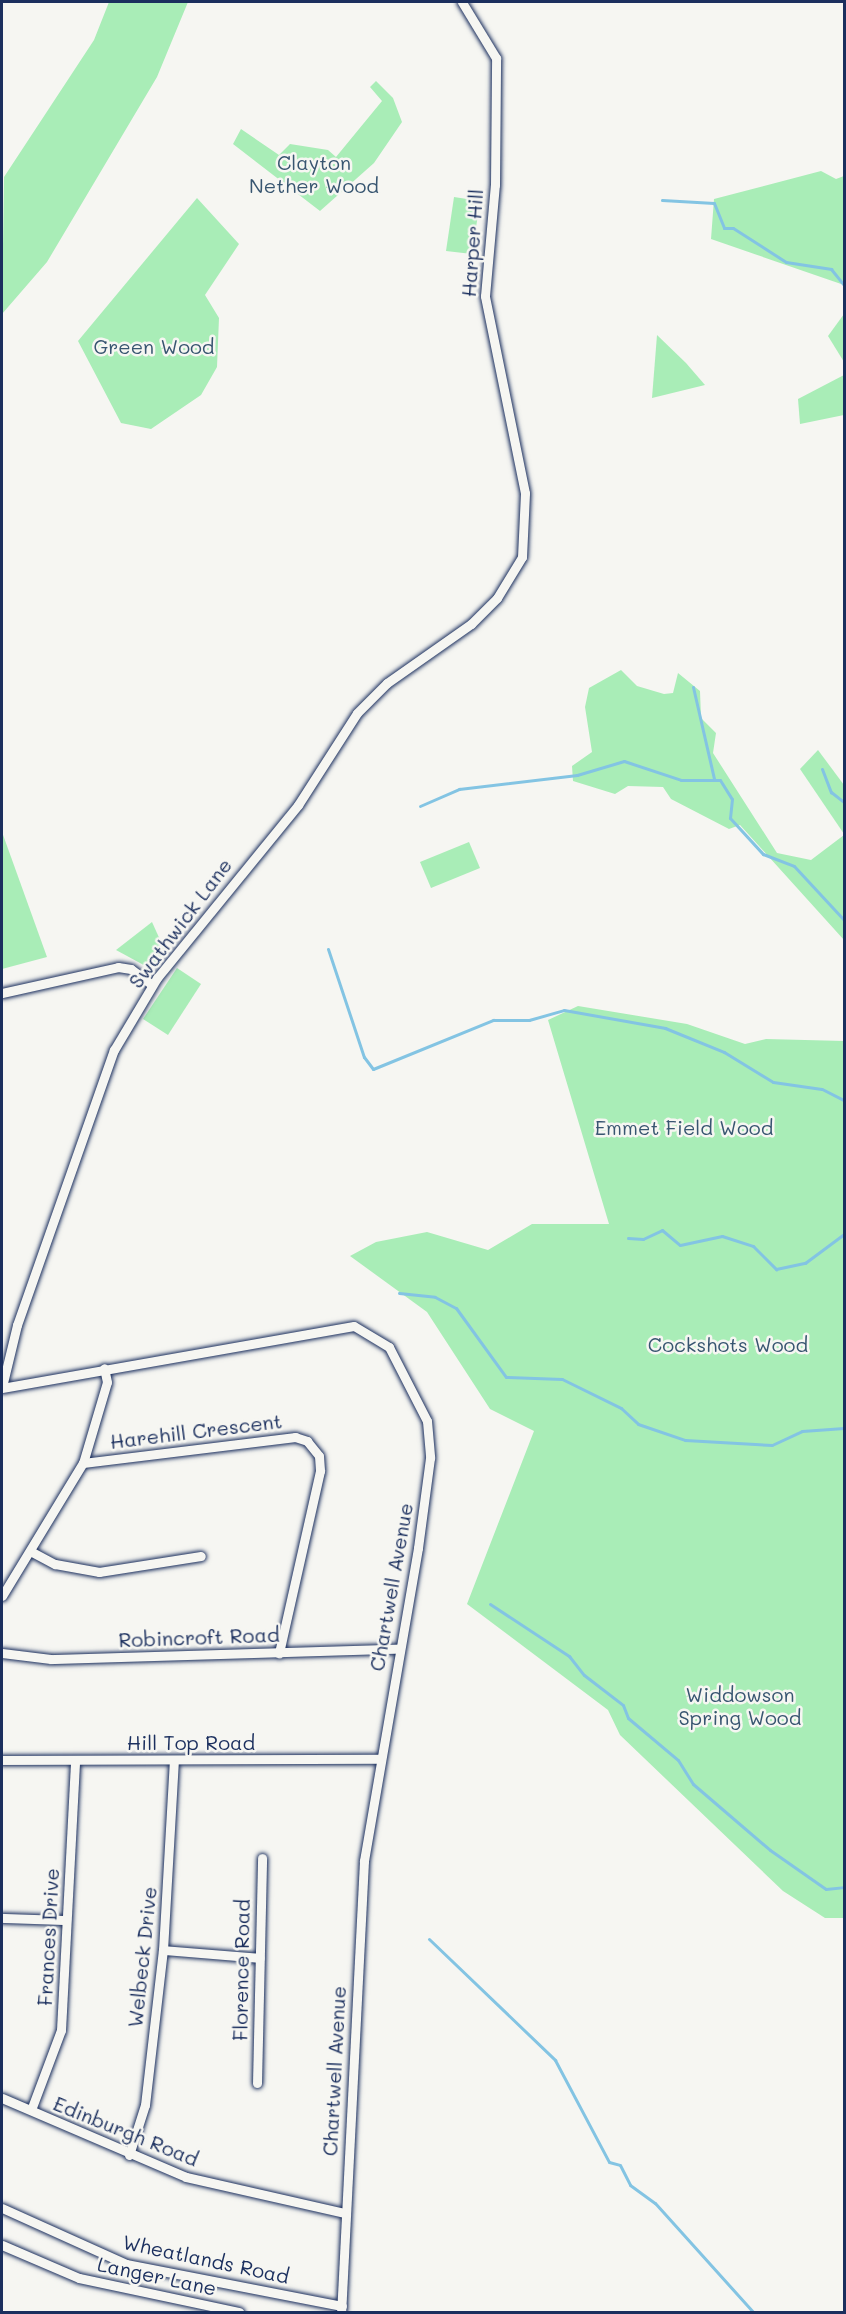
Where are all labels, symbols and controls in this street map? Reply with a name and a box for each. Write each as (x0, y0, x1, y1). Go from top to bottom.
park label: Clayton Nether Wood (249, 151, 379, 198)
street label: Harper Hill (456, 188, 488, 298)
park label: Green Wood (93, 334, 215, 358)
street label: Swathwick Lane (123, 853, 237, 993)
park label: Emmet Field Wood (595, 1115, 773, 1139)
park label: Cockshots Wood (648, 1332, 808, 1356)
street label: Harehill Crescent (108, 1409, 284, 1453)
street label: Chartwell Avenue (364, 1501, 418, 1673)
street label: Robincroft Road (118, 1622, 280, 1652)
park label: Widdowson Spring Wood (679, 1682, 801, 1729)
street label: Hill Top Road (127, 1730, 255, 1754)
street label: Frances Drive (32, 1868, 64, 2006)
street label: Welbeck Drive (123, 1885, 161, 2029)
street label: Florence Road (228, 1899, 254, 2041)
street label: Chartwell Avenue (318, 1985, 350, 2157)
street label: Edinburgh Road (50, 2091, 202, 2171)
street label: Wheatlands Road (121, 2230, 291, 2288)
street label: Langer Lane (95, 2252, 219, 2300)

